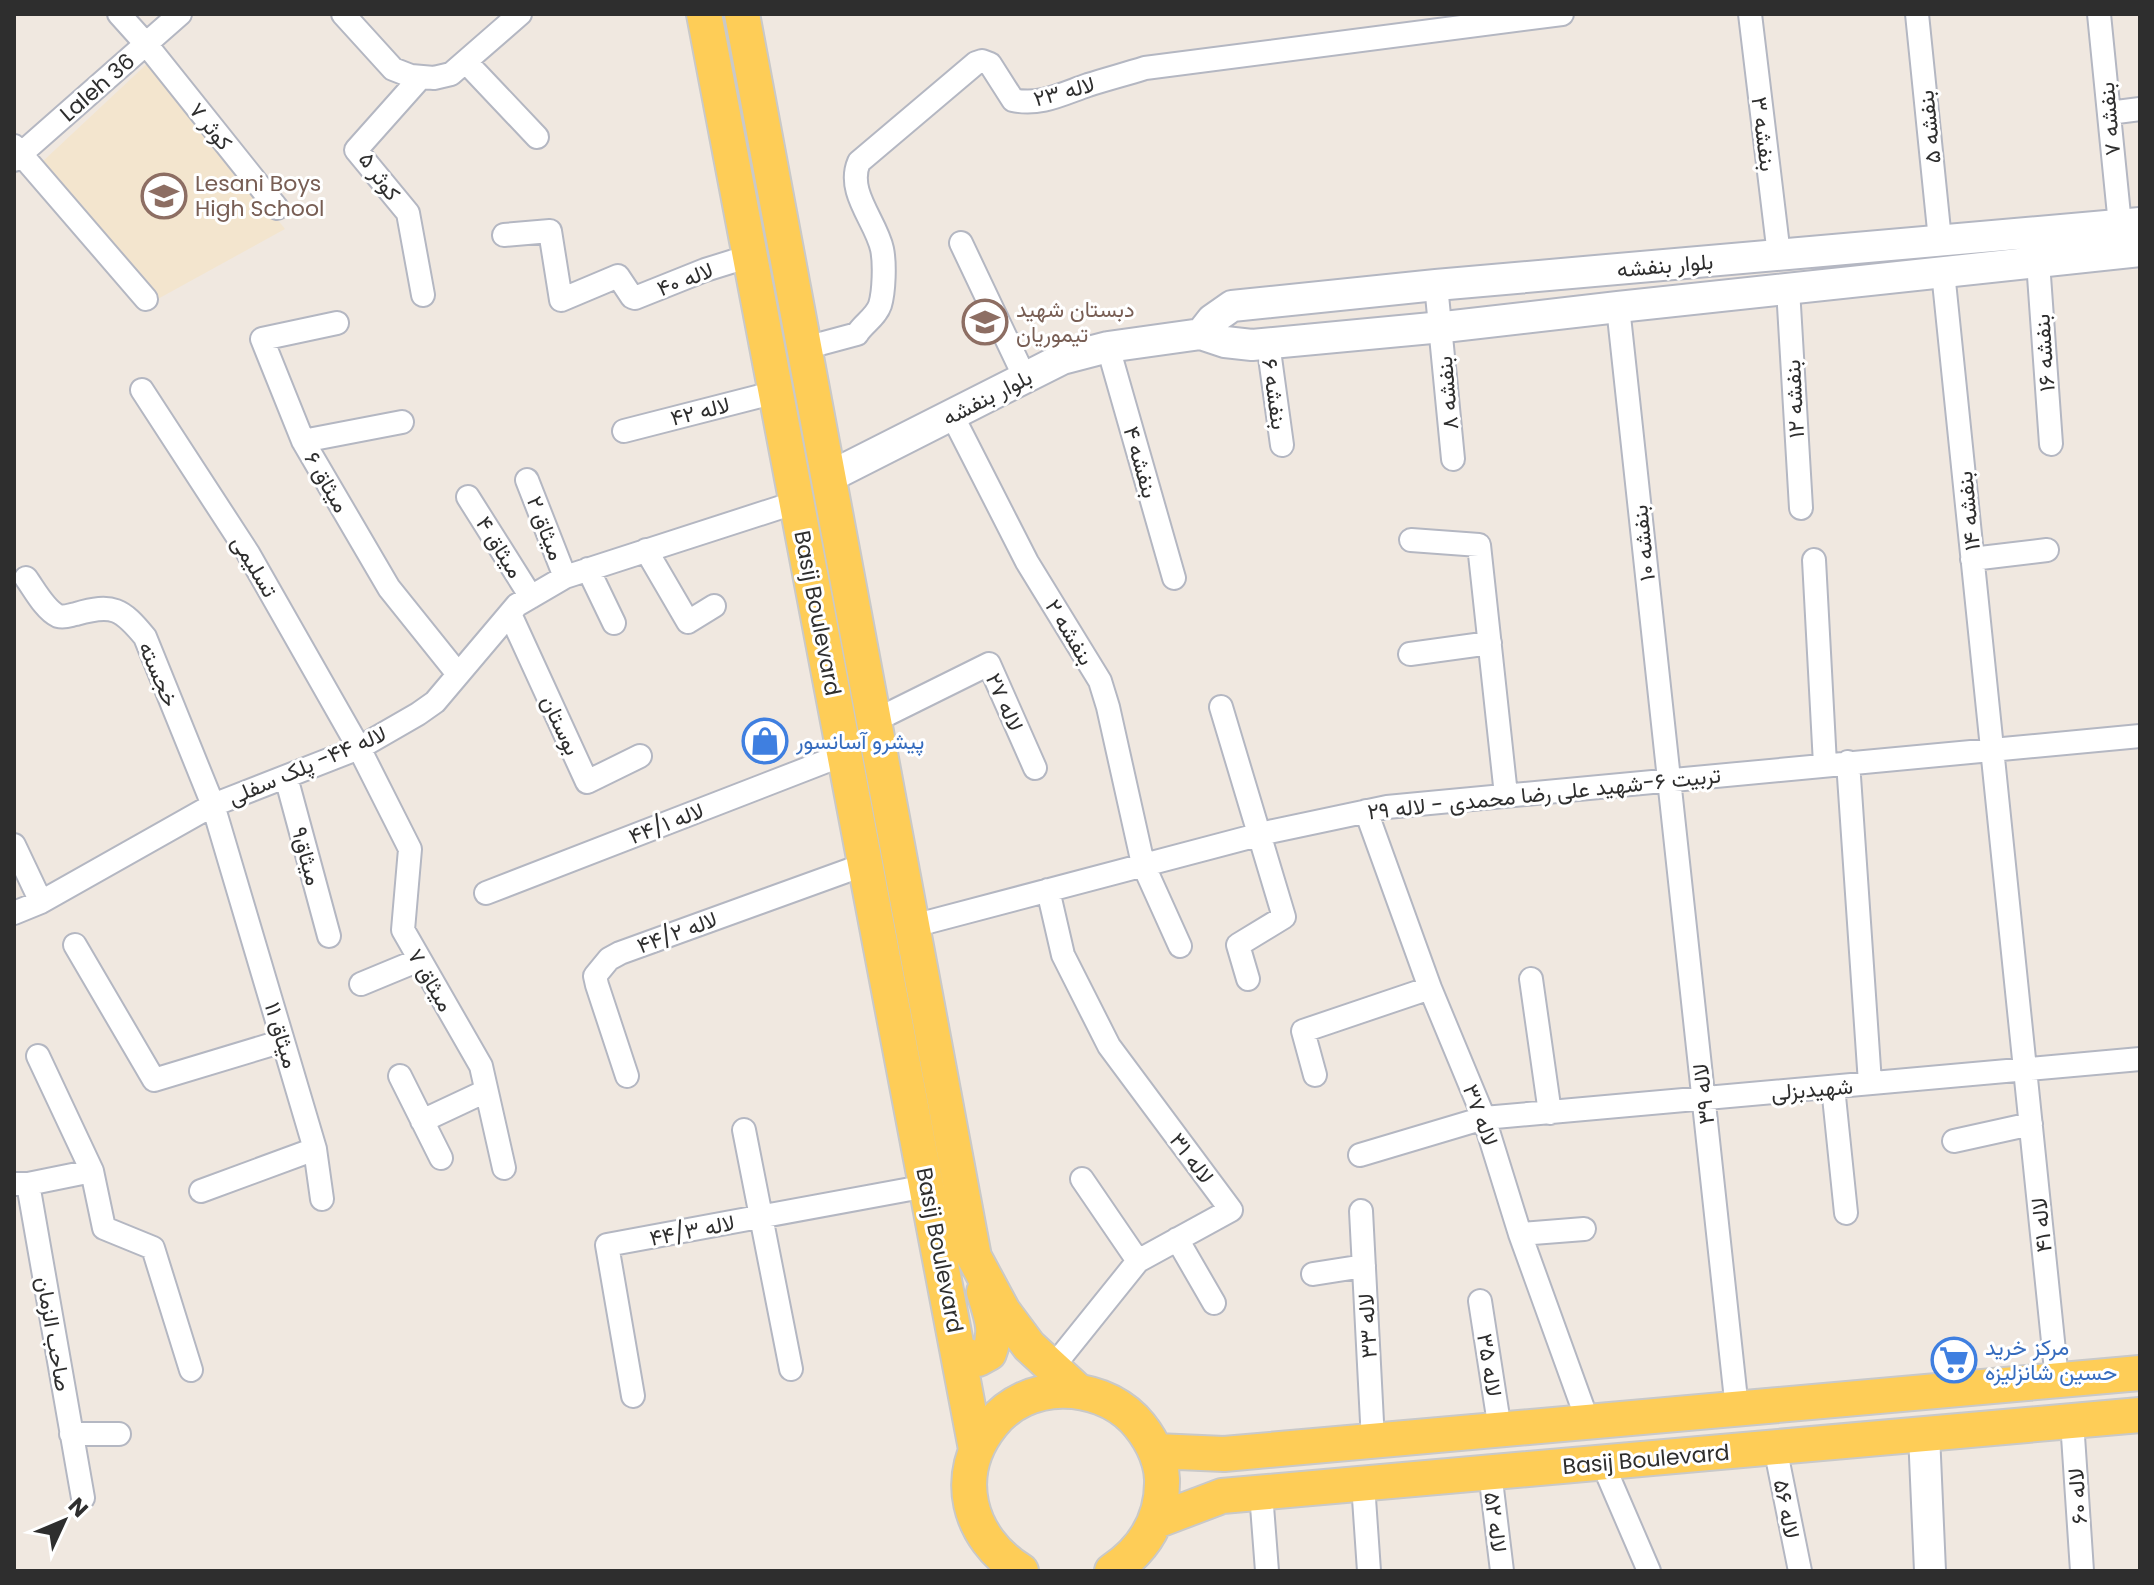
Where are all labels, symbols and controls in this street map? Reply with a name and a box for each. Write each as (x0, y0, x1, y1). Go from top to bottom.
street label: Laleh 36 (53, 46, 142, 129)
street label: لاله ۲۳ (1030, 68, 1098, 114)
street label: بنفشه ۷ (2091, 81, 2128, 157)
street label: بنفشه ۵ (1910, 89, 1949, 165)
street label: بنفشه ۳ (1744, 95, 1783, 173)
street label: کوثر ۷ (182, 96, 240, 157)
street label: کوثر ۵ (351, 145, 408, 207)
place label: Lesani Boys High School (195, 168, 324, 224)
school or university icon: Lesani Boys High School (140, 172, 188, 220)
street label: بلوار بنفشه (1616, 246, 1715, 285)
street label: لاله ۴۰ (653, 255, 718, 304)
place label: دبستان شهید تیموریان (1016, 294, 1135, 350)
school or university icon: دبستان شهید تیموریان (961, 298, 1009, 346)
street label: بنفشه ۱۶ (2026, 313, 2063, 393)
street label: بنفشه ۸ (1429, 355, 1466, 431)
street label: بنفشه ۶ (1254, 357, 1295, 432)
street label: بنفشه ۱۲ (1777, 359, 1812, 439)
street label: بلوار بنفشه (937, 362, 1037, 433)
street label: لاله ۴۲ (667, 389, 733, 434)
street label: بنفشه ۴ (1116, 423, 1166, 502)
street label: میثاق ۶ (297, 446, 356, 518)
street label: بنفشه ۱۴ (1949, 470, 1988, 552)
street label: میثاق ۲ (519, 492, 572, 565)
street label: بنفشه ۱۰ (1624, 503, 1663, 583)
street label: میثاق ۴ (469, 510, 531, 584)
street label: Basij Boulevard (786, 528, 849, 698)
street label: تسلیمی (224, 529, 285, 603)
street label: بنفشه ۲ (1038, 593, 1101, 671)
street label: خجسته (131, 637, 186, 712)
street label: لاله ۲۷ (978, 668, 1031, 736)
street label: بوستان (533, 690, 588, 760)
shop icon: پیشرو آسانسور (741, 717, 789, 765)
street label: لاله ۴۴- پلک سفلی (223, 718, 391, 813)
place label: پیشرو آسانسور (795, 726, 924, 757)
street label: تربیت ۶-شهید علی رضا محمدی - لاله ۲۹ (1366, 759, 1723, 827)
street label: لاله ۴۴/۱ (624, 795, 708, 852)
street label: میثاق۹ (284, 823, 329, 889)
street label: لاله ۴۴/۲ (633, 904, 722, 961)
street label: میثاق ۷ (400, 943, 461, 1017)
street label: میثاق ۱۱ (257, 998, 306, 1072)
street label: لاله ۳۹ (1685, 1062, 1722, 1126)
street label: شهیدبزلی (1770, 1070, 1854, 1109)
street label: لاله ۳۷ (1455, 1080, 1506, 1150)
street label: لاله ۳۱ (1162, 1126, 1221, 1190)
street label: Basij Boulevard (908, 1165, 971, 1335)
street label: لاله ۴۱ (2023, 1196, 2060, 1254)
street label: لاله ۴۴/۳ (647, 1207, 737, 1254)
street label: صاحب الزمان (28, 1274, 79, 1394)
street label: لاله ۳۳ (1350, 1293, 1385, 1359)
street label: لاله ۳۵ (1469, 1331, 1510, 1399)
place label: مرکز خرید حسین شانزلیزه (1985, 1332, 2117, 1388)
supermarket icon: مرکز خرید حسین شانزلیزه (1930, 1336, 1978, 1384)
street label: Basij Boulevard (1561, 1437, 1731, 1482)
street label: لاله ۶۰ (2060, 1467, 2095, 1525)
street label: لاله ۵۶ (1766, 1477, 1807, 1541)
north arrow (24, 1481, 104, 1561)
street label: لاله ۵۲ (1476, 1490, 1515, 1554)
text: N (61, 1491, 95, 1524)

